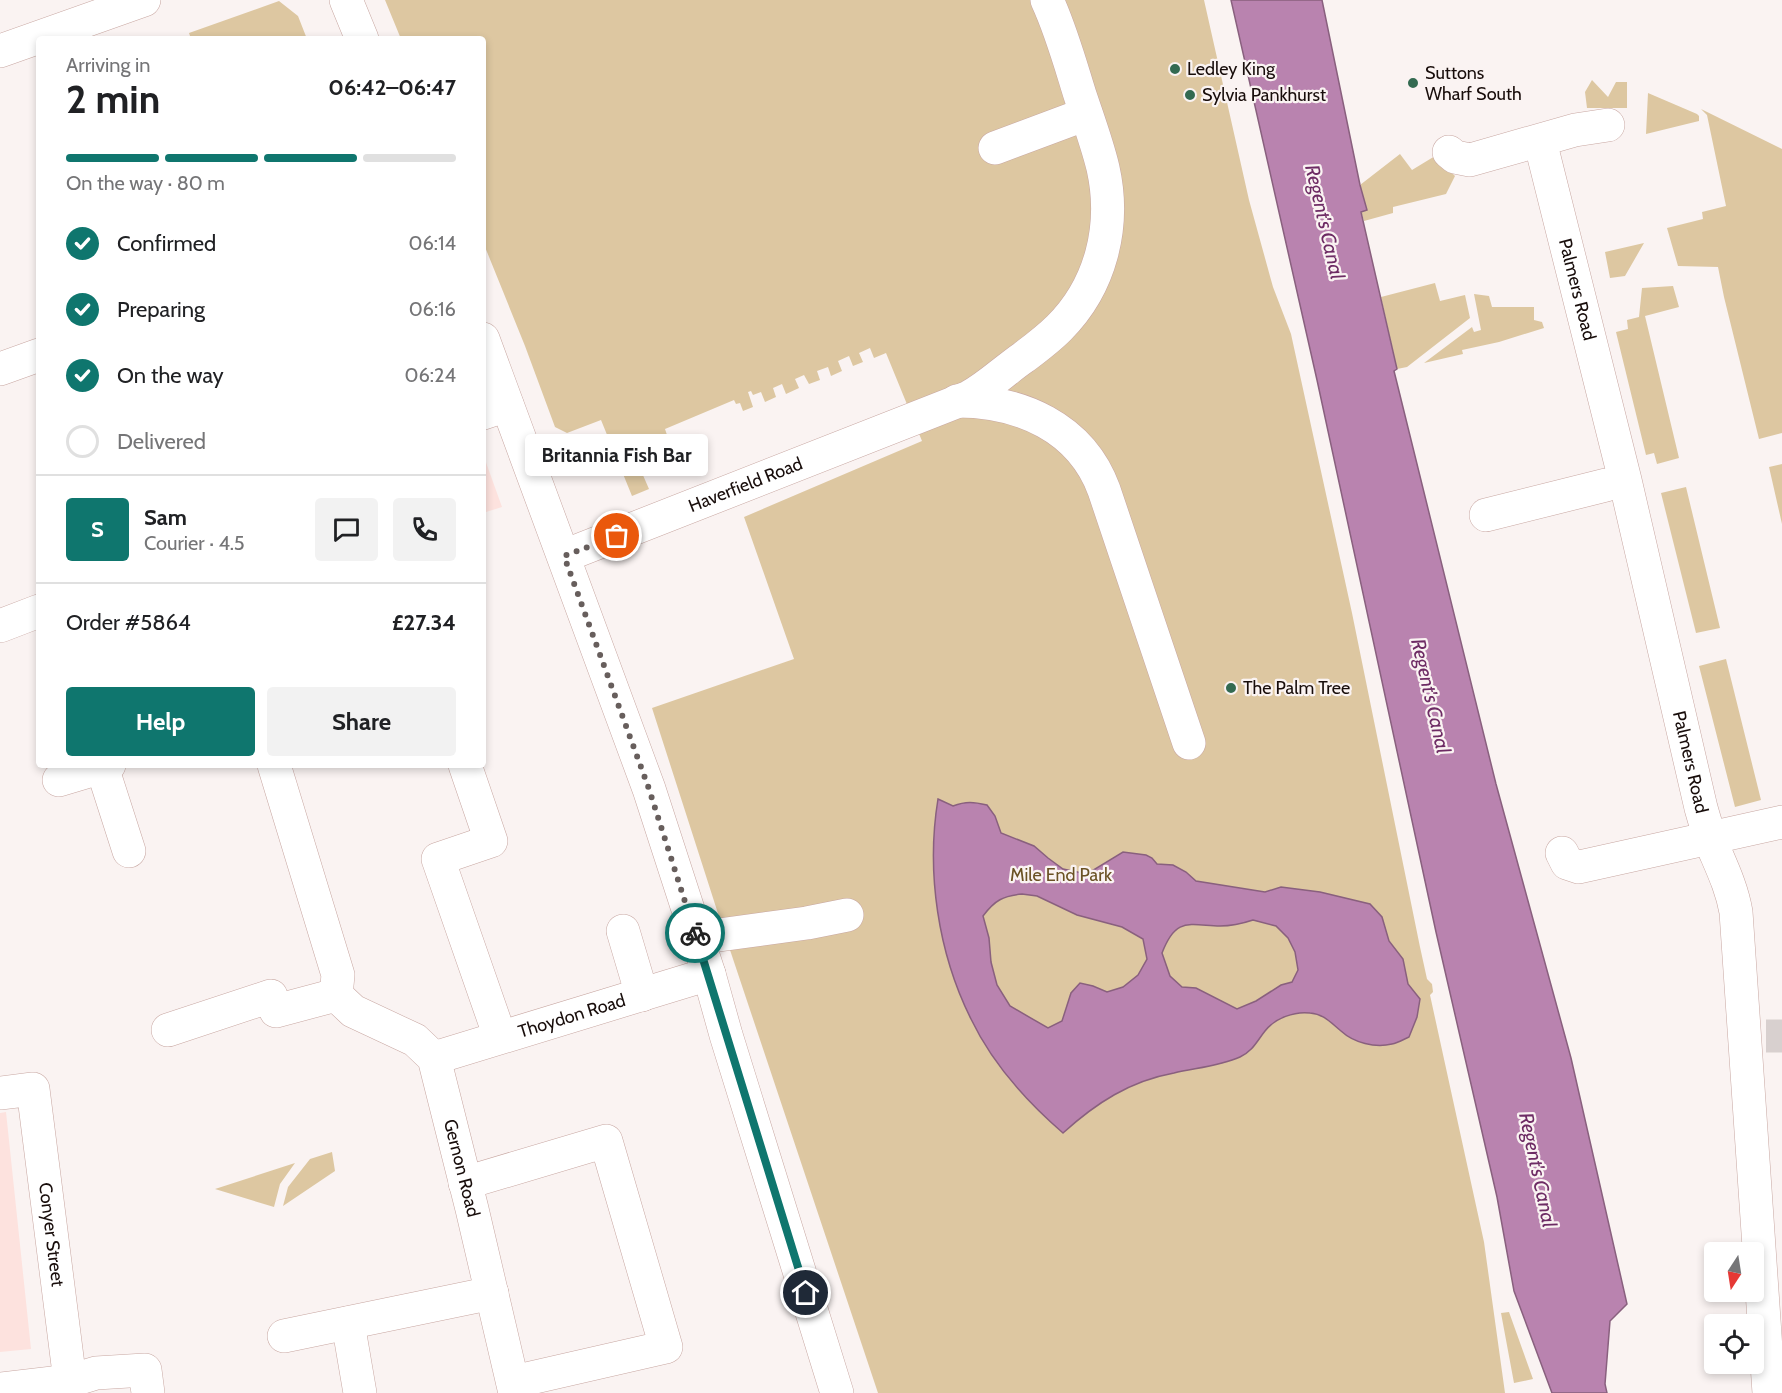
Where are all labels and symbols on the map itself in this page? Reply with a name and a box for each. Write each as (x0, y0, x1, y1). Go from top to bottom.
place label: Ledley King (1187, 58, 1276, 80)
marker: Ledley King (1168, 62, 1182, 76)
place label: Suttons Wharf South (1425, 62, 1522, 105)
marker: Suttons Wharf South (1406, 76, 1420, 90)
place label: Sylvia Pankhurst (1202, 84, 1326, 106)
marker: Sylvia Pankhurst (1183, 88, 1197, 102)
water label: Regent's Canal (1300, 162, 1350, 282)
street label: Palmers Road (1554, 236, 1601, 343)
callout: Britannia Fish Bar (526, 434, 708, 476)
street label: Haverfield Road (685, 452, 806, 517)
pin (591, 510, 642, 561)
water label: Regent's Canal (1406, 636, 1456, 756)
place label: The Palm Tree (1243, 677, 1350, 699)
marker: The Palm Tree (1224, 681, 1238, 695)
street label: Palmers Road (1668, 709, 1713, 815)
park label: Mile End Park (1010, 864, 1113, 886)
courier (665, 903, 725, 963)
street label: Thoydon Road (515, 989, 628, 1043)
water label: Regent's Canal (1514, 1110, 1562, 1230)
street label: Gernon Road (439, 1117, 484, 1219)
street label: Conyer Street (34, 1181, 69, 1288)
north arrow (1704, 1242, 1764, 1302)
pin (780, 1267, 831, 1318)

